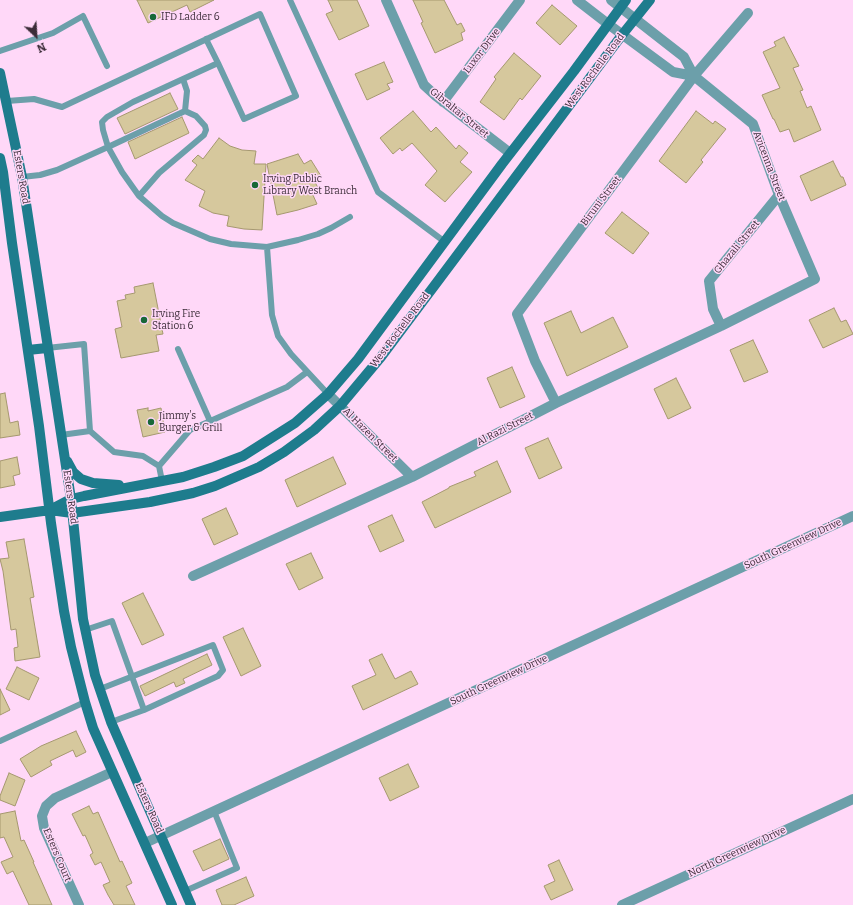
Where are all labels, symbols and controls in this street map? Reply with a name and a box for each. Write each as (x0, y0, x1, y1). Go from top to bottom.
place label: IFD Ladder 6 (161, 11, 220, 23)
marker: IFD Ladder 6 (148, 12, 158, 22)
north arrow (16, 16, 56, 56)
street label: Luxor Drive (461, 26, 503, 76)
street label: West Rochelle Road (563, 31, 627, 111)
text: N (35, 40, 48, 55)
street label: Gibraltar Street (427, 86, 491, 140)
street label: Avicenna Street (750, 130, 788, 202)
street label: Esters Road (10, 149, 32, 205)
place label: Irving Public Library West Branch (263, 173, 357, 196)
street label: Biruni Street (578, 174, 624, 228)
marker: Irving Public Library West Branch (250, 180, 260, 190)
street label: Ghazali Street (712, 218, 762, 276)
street label: West Rochelle Road (368, 290, 432, 370)
place label: Irving Fire Station 6 (152, 308, 200, 332)
marker: Irving Fire Station 6 (139, 315, 149, 325)
street label: Al Hazen Street (340, 405, 400, 465)
place label: Jimmy's Burger & Grill (159, 410, 222, 434)
street label: Al Razi Street (475, 410, 535, 448)
marker: Jimmy's Burger & Grill (146, 417, 156, 427)
street label: Esters Road (60, 469, 80, 525)
street label: South Greenview Drive (742, 516, 844, 572)
street label: South Greenview Drive (448, 652, 550, 708)
street label: Esters Road (132, 781, 166, 835)
street label: North Greenview Drive (686, 824, 788, 880)
street label: Esters Court (40, 826, 74, 884)

